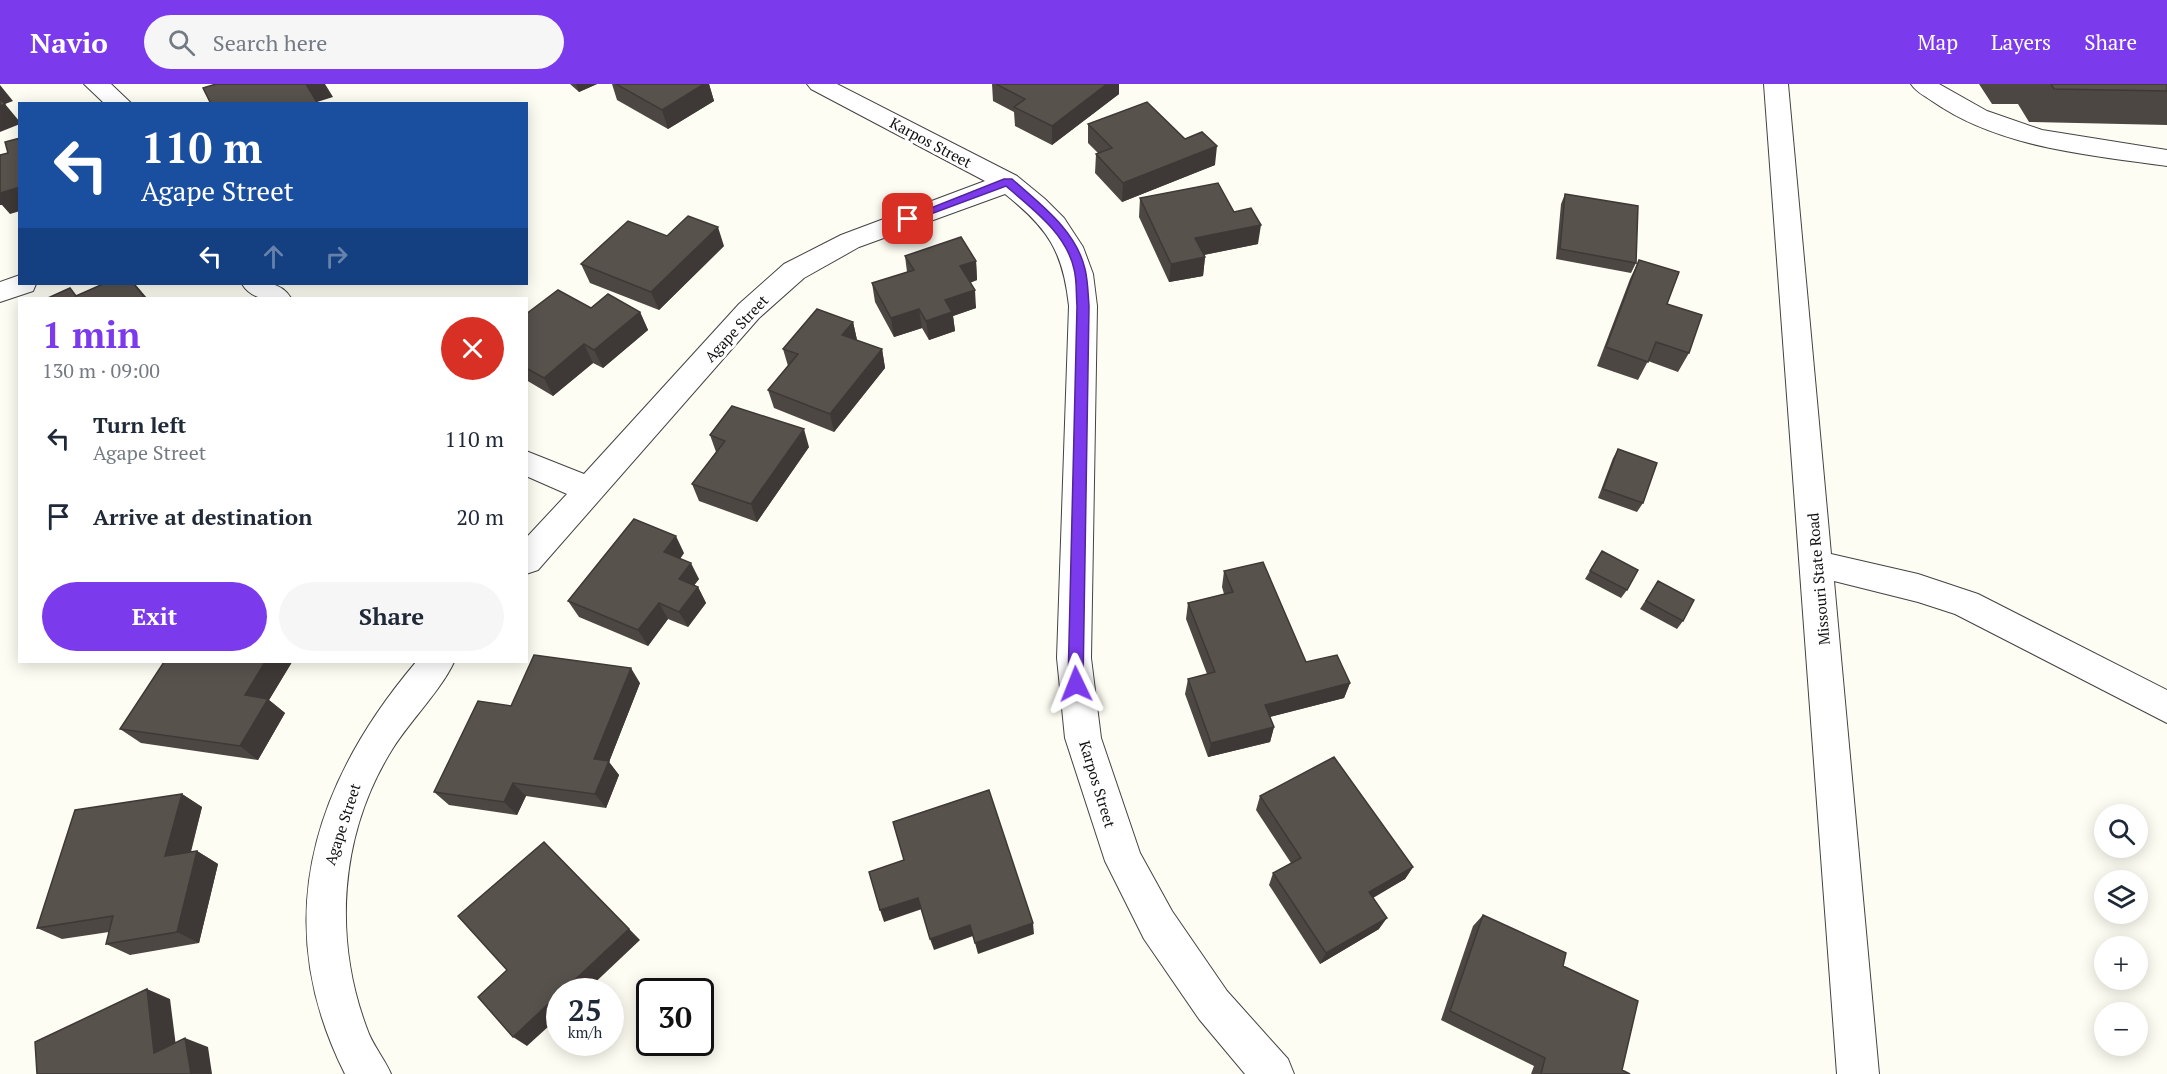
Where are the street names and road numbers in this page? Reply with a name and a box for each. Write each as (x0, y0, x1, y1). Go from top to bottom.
street label: Karpos Street (887, 112, 976, 172)
street label: Agape Street (700, 290, 773, 366)
street label: Missouri State Road (1802, 512, 1834, 646)
street label: Karpos Street (1075, 738, 1121, 830)
street label: Agape Street (319, 780, 365, 867)

